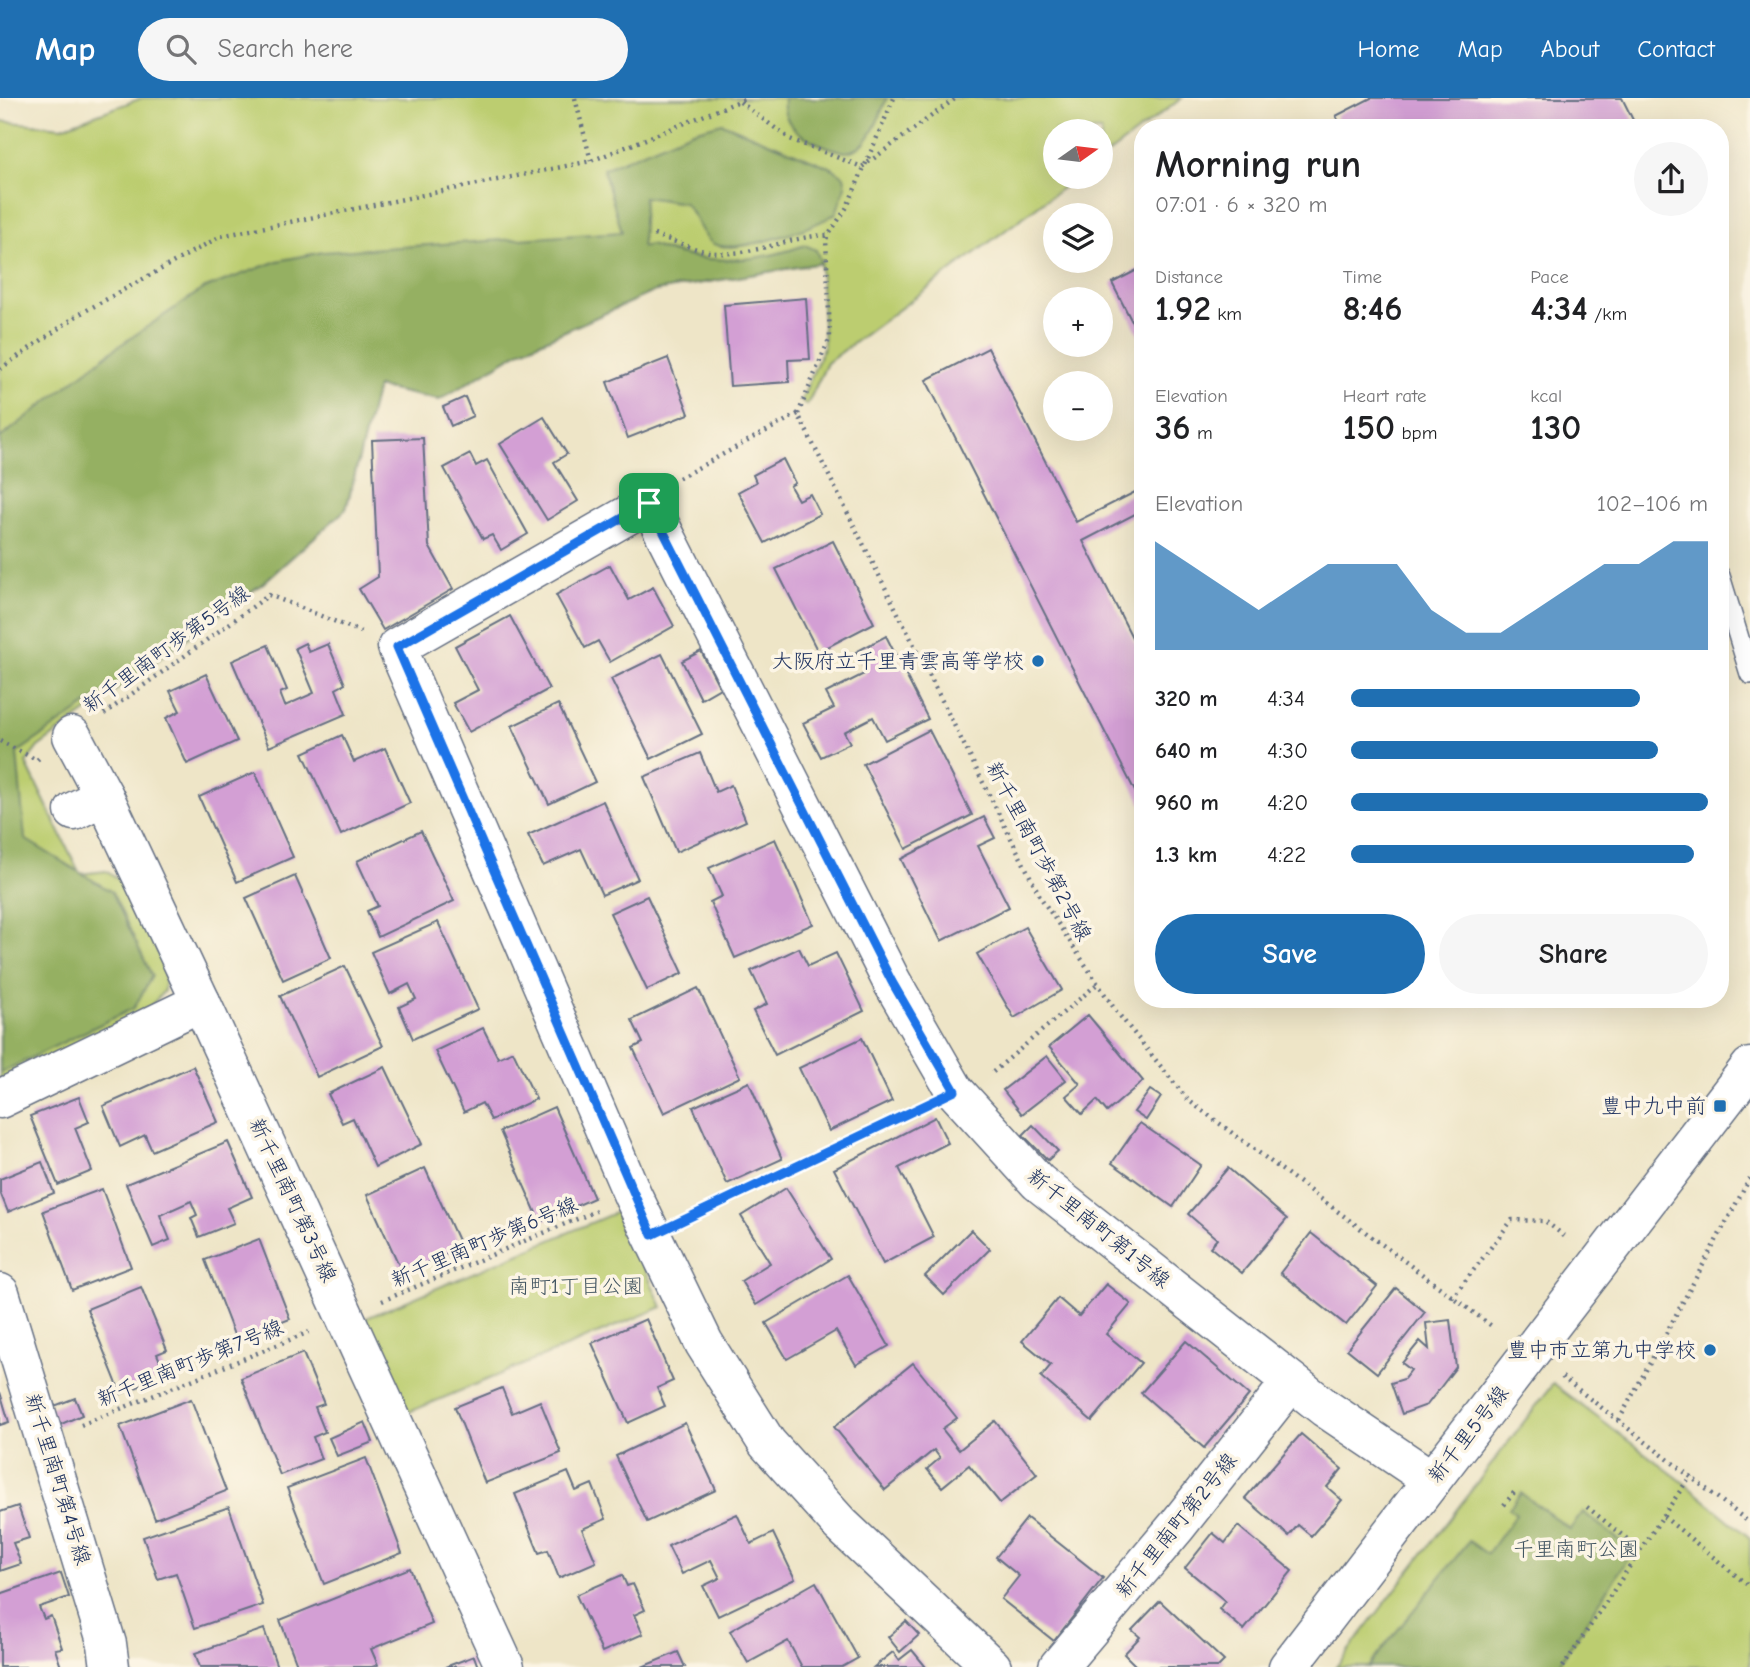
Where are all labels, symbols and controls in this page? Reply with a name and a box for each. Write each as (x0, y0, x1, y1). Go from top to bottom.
search box (138, 18, 628, 81)
text: Map (35, 30, 96, 68)
icon: search (162, 30, 200, 68)
text: Search here (218, 34, 353, 64)
text: Home (1358, 35, 1419, 63)
text: Map (1457, 35, 1503, 63)
text: About (1541, 35, 1599, 63)
text: Contact (1637, 35, 1715, 63)
north arrow (1043, 119, 1113, 189)
map controls (1043, 119, 1113, 441)
button: share (1634, 142, 1708, 216)
text: Morning run (1155, 143, 1361, 187)
text: 07:01 · 6 × 320 m (1155, 191, 1327, 218)
button: layers (1043, 203, 1113, 273)
text: Distance (1155, 266, 1223, 288)
text: Time (1343, 266, 1382, 288)
text: Pace (1530, 266, 1569, 288)
button: + (1043, 287, 1113, 357)
text: 1.92 (1155, 288, 1211, 329)
text: 8:46 (1343, 288, 1403, 329)
text: 4:34 (1530, 288, 1588, 329)
text: km (1211, 303, 1242, 325)
text: /km (1588, 303, 1627, 325)
button: − (1043, 371, 1113, 441)
text: Elevation (1155, 385, 1228, 407)
text: Heart rate (1343, 385, 1426, 407)
text: kcal (1530, 385, 1562, 407)
text: 36 (1155, 407, 1191, 448)
text: 150 (1343, 407, 1395, 448)
text: 130 (1530, 407, 1581, 448)
text: m (1191, 422, 1213, 444)
text: bpm (1395, 422, 1437, 444)
pin (619, 473, 679, 533)
icon: arrive (630, 484, 668, 522)
text: Elevation (1155, 490, 1243, 517)
text: 102–106 m (1597, 490, 1708, 517)
street label: 新千里南町歩第5号線 (78, 580, 254, 718)
place label: 大阪府立千里青雲高等学校 (772, 649, 1024, 673)
marker: 大阪府立千里青雲高等学校 (1030, 653, 1046, 669)
text: 320 m (1155, 685, 1217, 712)
text: 4:34 (1267, 685, 1305, 712)
text: 640 m (1155, 737, 1217, 764)
text: 4:30 (1267, 737, 1308, 764)
street label: 新千里南町歩第2号線 (981, 757, 1097, 945)
text: 960 m (1155, 789, 1219, 816)
text: 4:20 (1267, 789, 1308, 816)
text: 1.3 km (1155, 841, 1217, 868)
text: 4:22 (1267, 841, 1306, 868)
button: Save (1155, 914, 1425, 994)
button: Share (1439, 914, 1708, 994)
place label: 豊中九中前 (1601, 1094, 1706, 1118)
marker: 豊中九中前 (1712, 1098, 1728, 1114)
street label: 新千里南町第3号線 (244, 1114, 342, 1286)
street label: 新千里南町第1号線 (1023, 1163, 1175, 1293)
street label: 新千里南町歩第6号線 (387, 1192, 581, 1292)
park label: 南町1丁目公園 (509, 1274, 643, 1298)
street label: 新千里南町歩第7号線 (93, 1315, 287, 1411)
place label: 豊中市立第九中学校 (1507, 1338, 1696, 1362)
marker: 豊中市立第九中学校 (1702, 1342, 1718, 1358)
street label: 新千里5号線 (1423, 1381, 1513, 1487)
street label: 新千里南町第4号線 (20, 1390, 96, 1568)
street label: 新千里南町第2号線 (1110, 1448, 1242, 1602)
park label: 千里南町公園 (1513, 1537, 1639, 1561)

